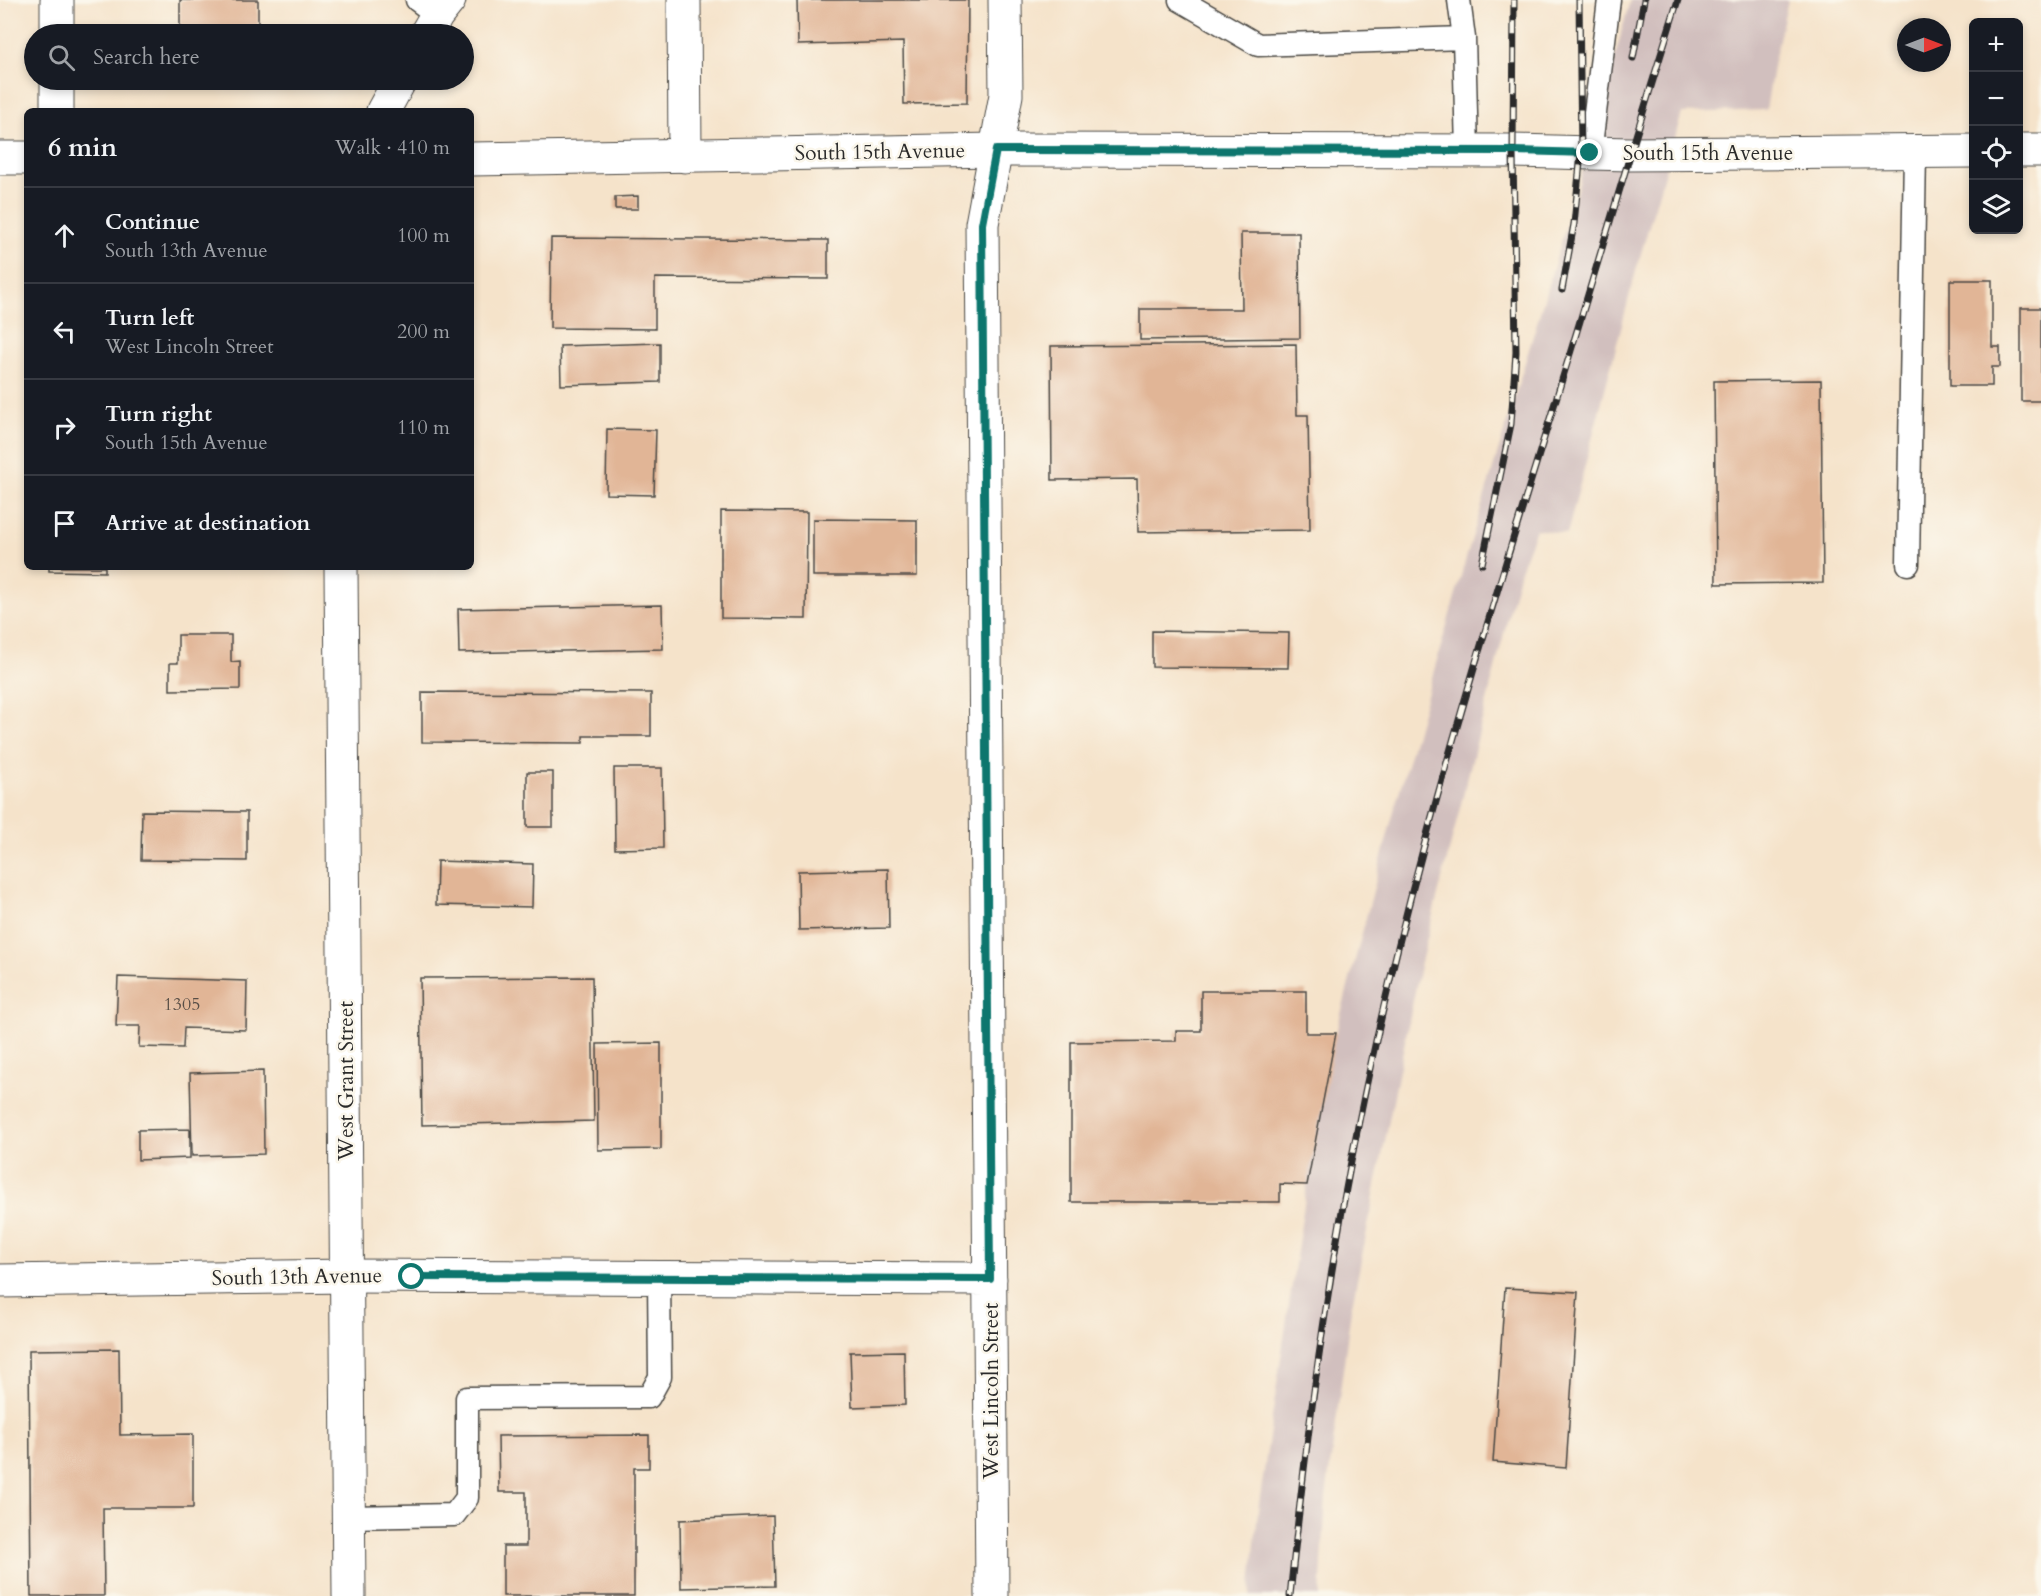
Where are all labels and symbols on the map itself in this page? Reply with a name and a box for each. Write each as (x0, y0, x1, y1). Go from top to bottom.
north arrow (1897, 18, 1951, 72)
street label: South 15th Avenue (794, 136, 966, 168)
route end (1576, 139, 1602, 165)
street label: South 15th Avenue (1623, 139, 1793, 168)
house number: 1305 (164, 992, 200, 1017)
street label: West Grant Street (332, 1001, 361, 1162)
street label: South 13th Avenue (211, 1261, 383, 1293)
route start (398, 1263, 424, 1289)
street label: West Lincoln Street (977, 1302, 1006, 1480)

